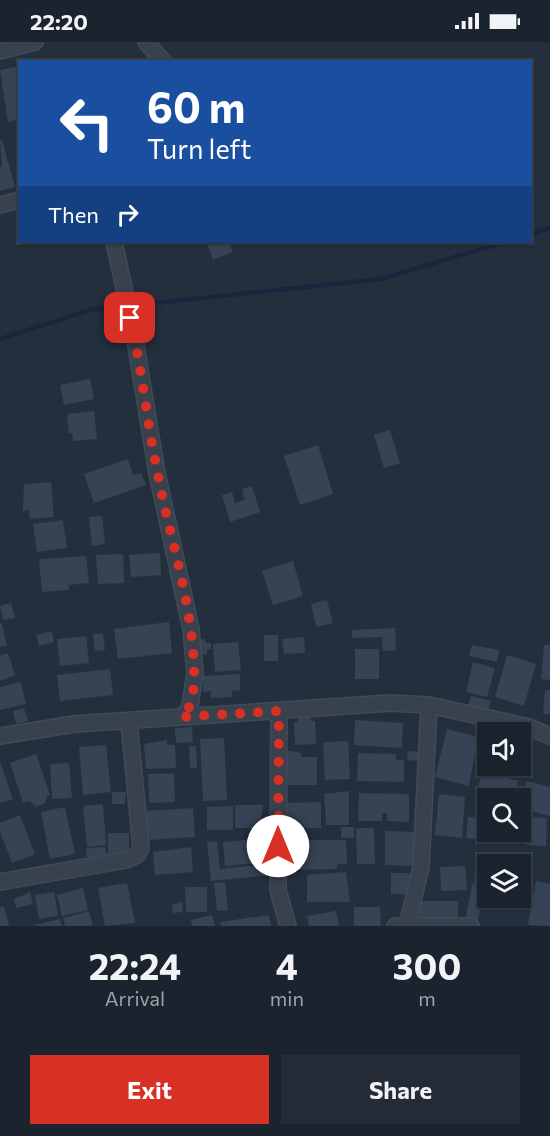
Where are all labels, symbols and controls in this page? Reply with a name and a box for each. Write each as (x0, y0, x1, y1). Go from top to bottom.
text: 22:20 (30, 8, 88, 35)
text: 60 m (147, 80, 246, 132)
icon: left (48, 84, 126, 162)
text: Turn left (147, 132, 251, 165)
icon: right (111, 198, 144, 231)
text: Then (48, 201, 99, 228)
pin (104, 292, 155, 343)
icon: arrive (113, 301, 146, 334)
map controls (477, 722, 531, 908)
button: sound (477, 722, 531, 776)
button: search (477, 788, 531, 842)
position arrow (246, 814, 310, 878)
button: layers (477, 854, 531, 908)
text: 22:24 (89, 943, 181, 987)
text: 4 (276, 943, 298, 987)
text: 300 (393, 943, 461, 987)
text: Arrival (105, 986, 165, 1010)
text: min (270, 986, 304, 1010)
text: m (418, 986, 436, 1010)
button: Exit (30, 1055, 269, 1124)
button: Share (281, 1055, 520, 1124)

